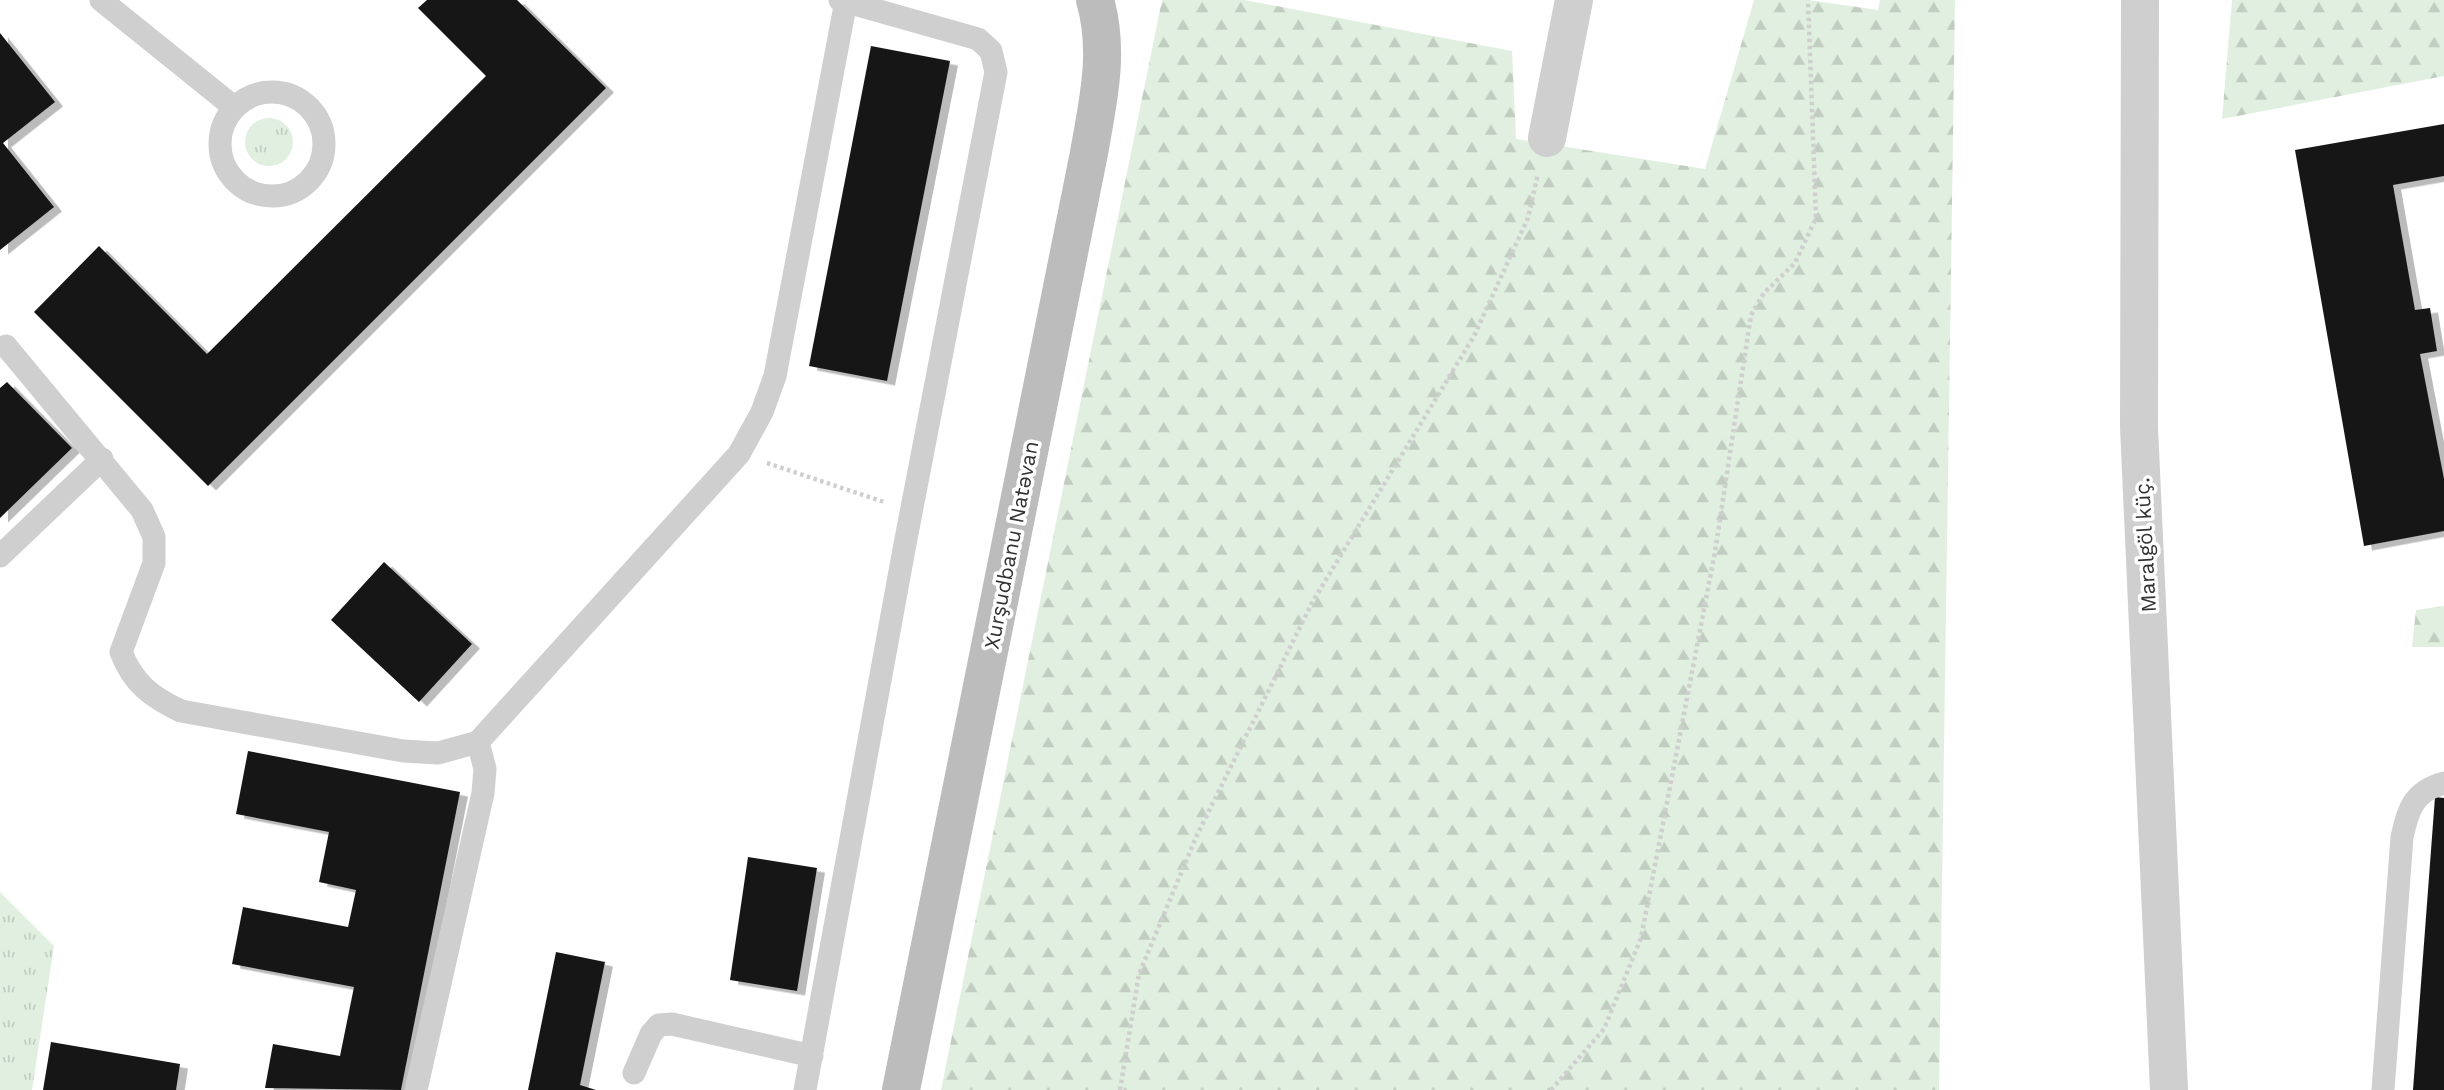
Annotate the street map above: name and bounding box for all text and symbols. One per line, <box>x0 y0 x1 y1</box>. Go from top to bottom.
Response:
street label: Xurşudbanu Natəvan <box>979 439 1043 651</box>
street label: Maralgöl küç. <box>2129 477 2161 613</box>

